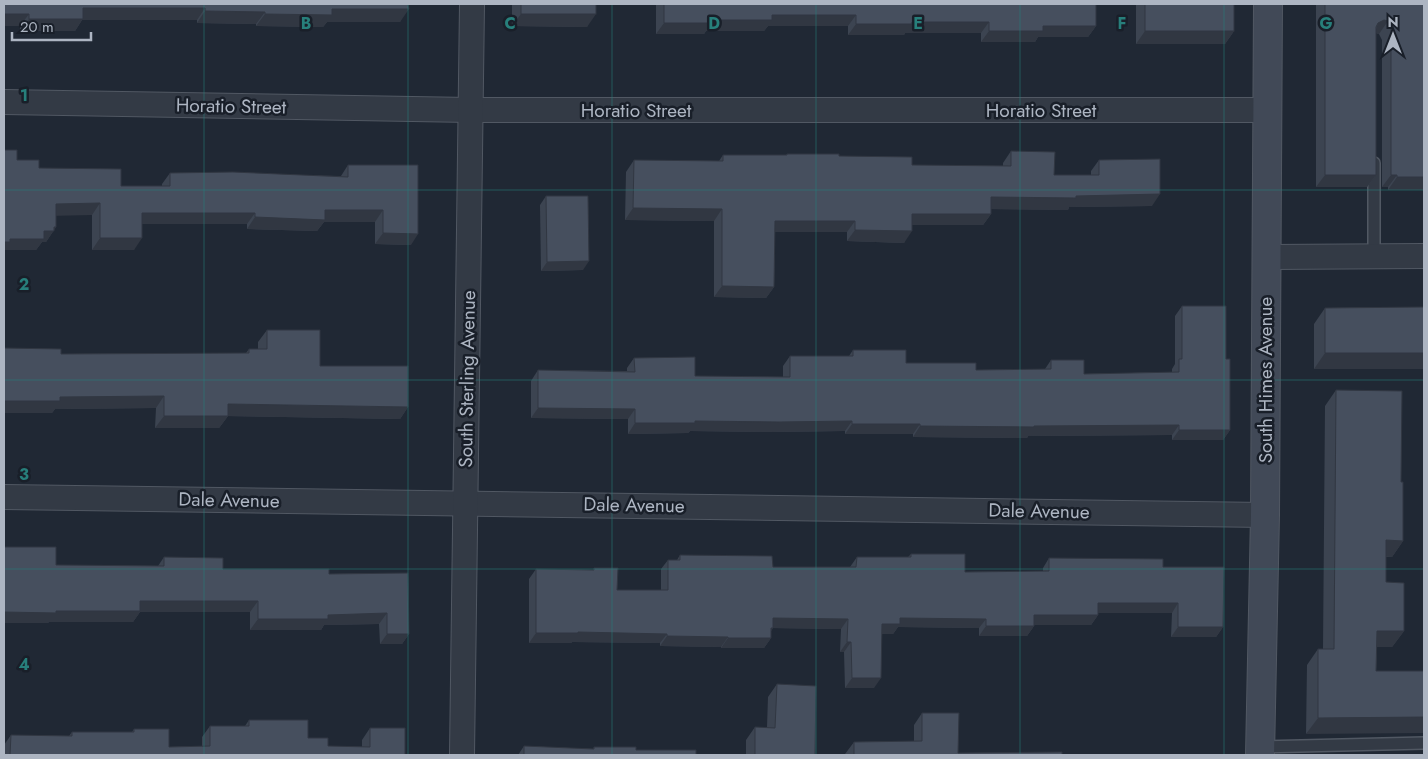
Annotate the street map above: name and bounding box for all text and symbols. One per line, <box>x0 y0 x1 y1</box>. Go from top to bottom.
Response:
scale bar <box>12 10 91 42</box>
north arrow <box>1368 10 1418 60</box>
text: B <box>301 12 311 35</box>
text: C <box>504 12 516 35</box>
text: D <box>708 12 720 35</box>
text: E <box>913 12 923 35</box>
text: F <box>1118 12 1126 35</box>
text: G <box>1319 12 1333 35</box>
text: N <box>1387 12 1399 32</box>
text: 20 m <box>20 16 54 38</box>
text: 1 <box>20 84 28 107</box>
street label: Horatio Street <box>176 92 287 120</box>
street label: Horatio Street <box>581 97 692 124</box>
street label: Horatio Street <box>986 97 1097 124</box>
text: 2 <box>19 273 29 296</box>
street label: South Sterling Avenue <box>452 290 482 468</box>
street label: South Himes Avenue <box>1252 296 1279 463</box>
text: 3 <box>19 463 29 486</box>
street label: Dale Avenue <box>178 486 280 514</box>
street label: Dale Avenue <box>583 491 685 519</box>
street label: Dale Avenue <box>988 497 1090 525</box>
text: 4 <box>18 653 30 676</box>

